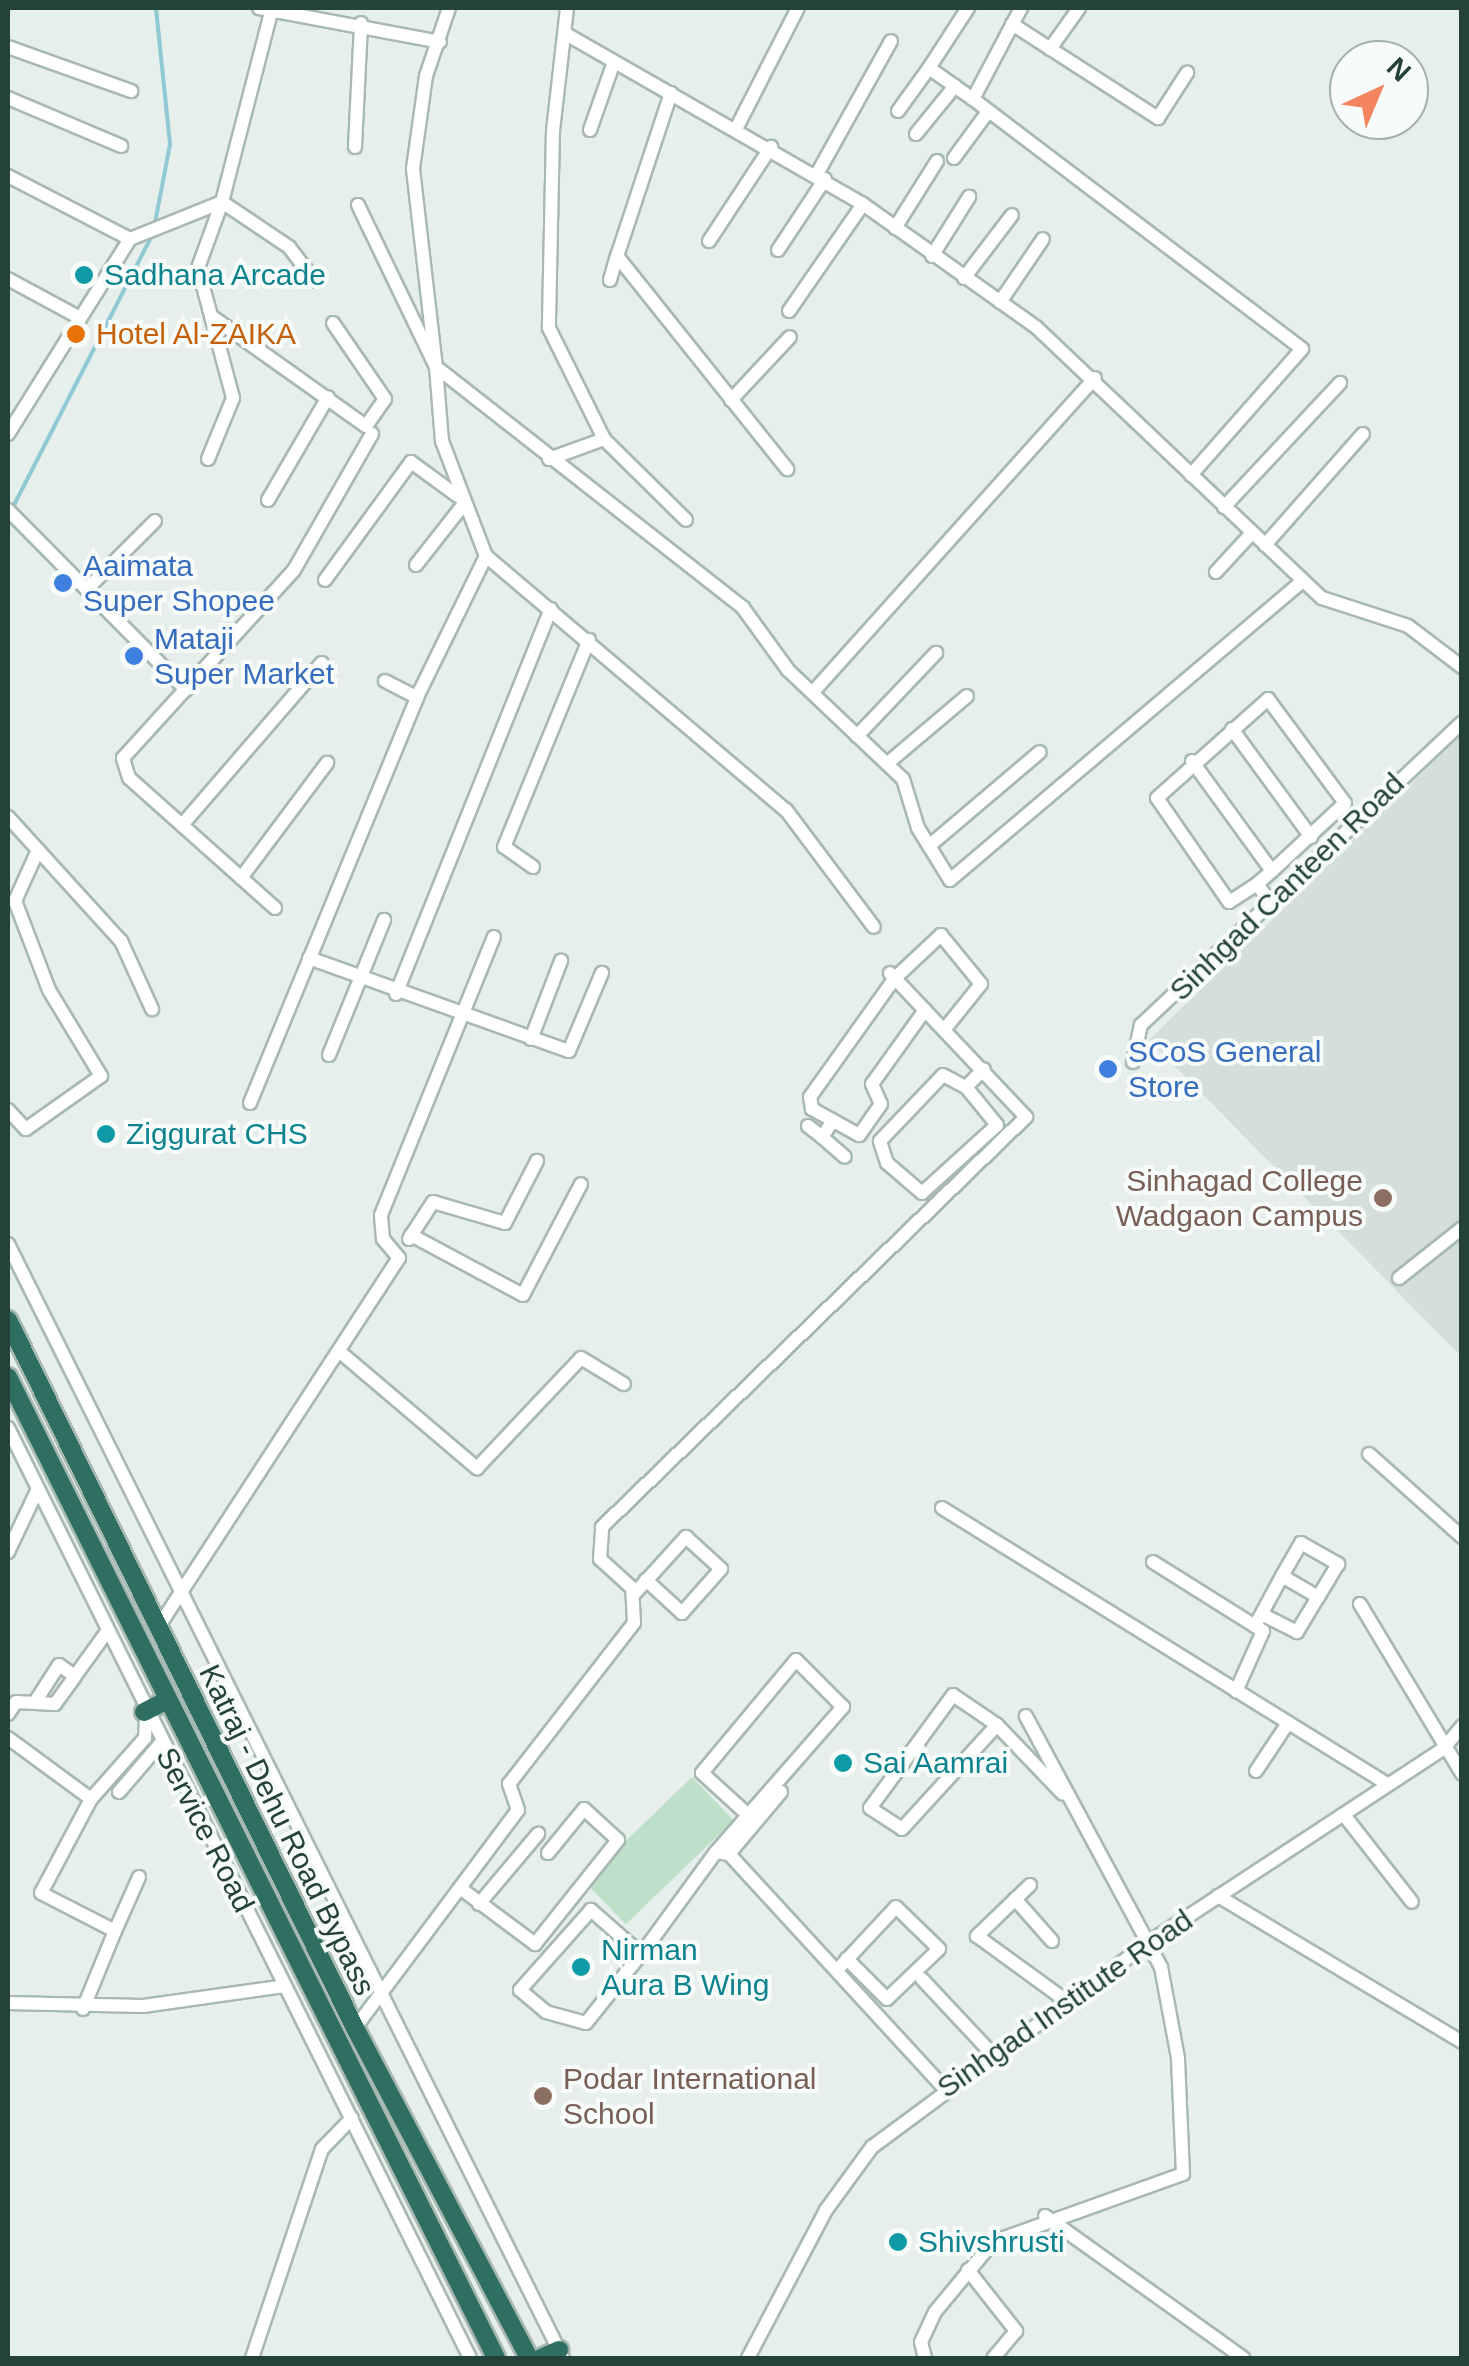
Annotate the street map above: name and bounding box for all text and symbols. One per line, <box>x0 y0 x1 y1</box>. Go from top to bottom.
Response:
north arrow <box>1329 40 1429 140</box>
text: N <box>1381 51 1417 88</box>
place label: Sadhana Arcade <box>104 257 328 293</box>
marker: Sadhana Arcade <box>73 264 95 286</box>
place label: Hotel Al-ZAIKA <box>96 316 298 352</box>
marker: Hotel Al-ZAIKA <box>65 323 87 345</box>
place label: Aaimata Super Shopee <box>83 548 275 618</box>
marker: Aaimata Super Shopee <box>52 572 74 594</box>
place label: Mataji Super Market <box>154 621 334 692</box>
marker: Mataji Super Market <box>123 645 145 667</box>
street label: Sinhgad Canteen Road <box>1162 766 1412 1008</box>
place label: SCoS General Store <box>1128 1034 1321 1104</box>
marker: SCoS General Store <box>1097 1058 1119 1080</box>
place label: Ziggurat CHS <box>126 1116 308 1152</box>
marker: Ziggurat CHS <box>95 1123 117 1145</box>
place label: Sinhagad College Wadgaon Campus <box>1116 1163 1363 1234</box>
marker: Sinhagad College Wadgaon Campus <box>1372 1187 1394 1209</box>
street label: Katraj - Dehu Road Bypass <box>191 1659 383 2001</box>
street label: Service Road <box>148 1742 262 1918</box>
place label: Sai Aamrai <box>863 1745 1010 1781</box>
marker: Sai Aamrai <box>832 1752 854 1774</box>
street label: Sinhgad Institute Road <box>930 1902 1200 2106</box>
place label: Nirman Aura B Wing <box>601 1932 769 2002</box>
marker: Nirman Aura B Wing <box>570 1956 592 1978</box>
place label: Podar International School <box>563 2061 817 2132</box>
marker: Podar International School <box>532 2085 554 2107</box>
place label: Shivshrusti <box>918 2224 1065 2260</box>
marker: Shivshrusti <box>887 2231 909 2253</box>

